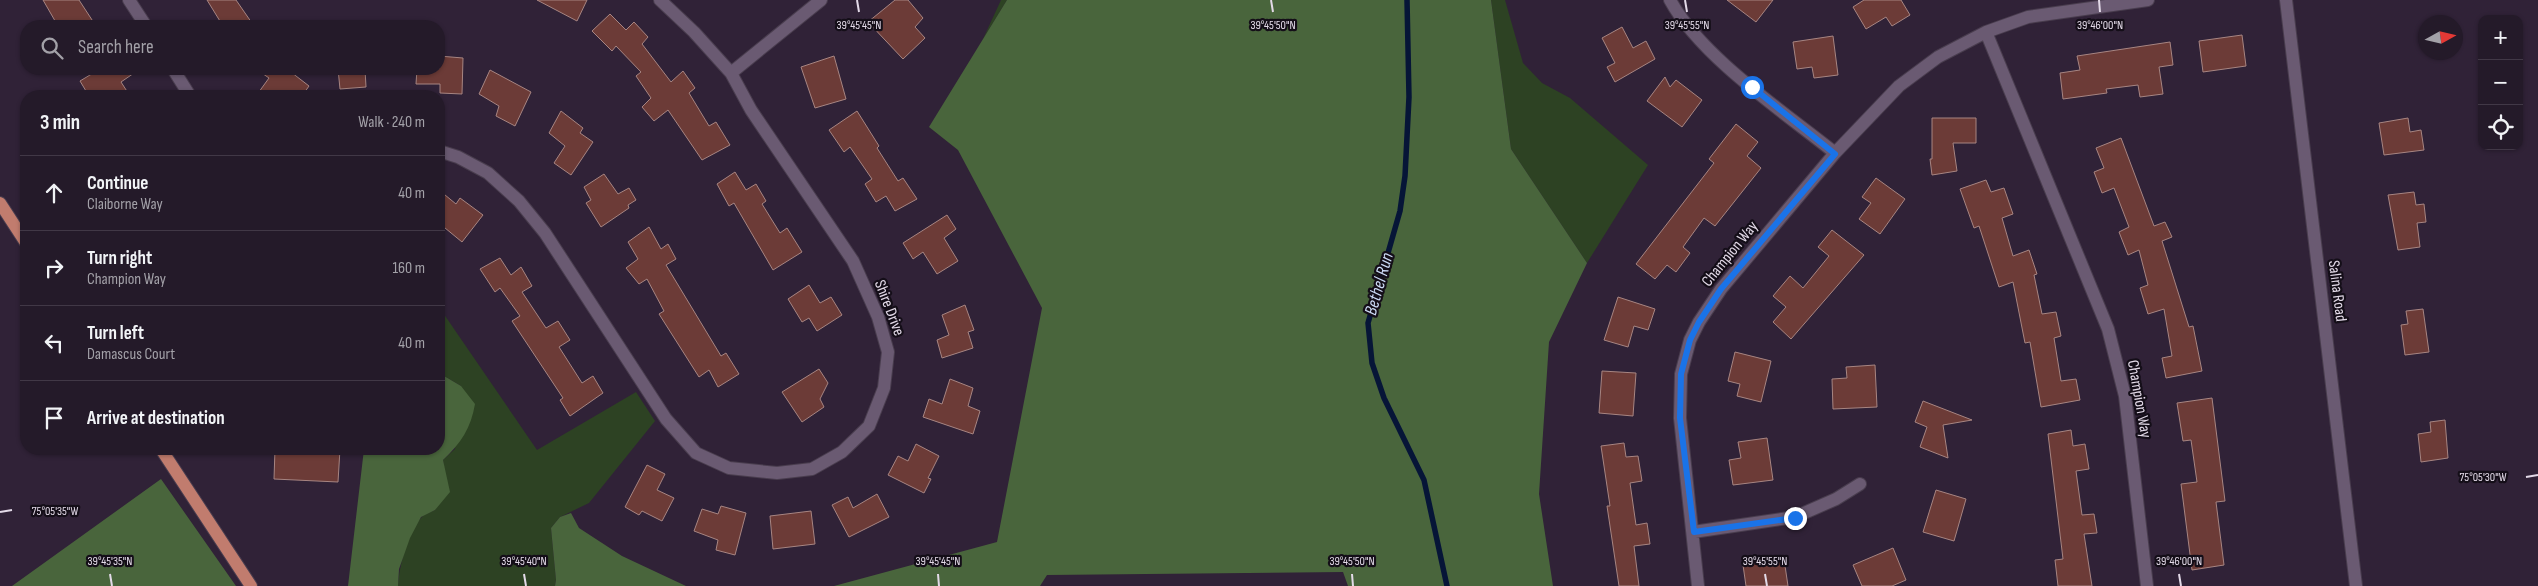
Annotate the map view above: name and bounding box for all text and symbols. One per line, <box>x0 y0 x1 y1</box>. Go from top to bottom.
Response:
north arrow <box>2418 15 2463 60</box>
map controls <box>2478 15 2523 150</box>
button: + <box>2478 15 2523 60</box>
text: 39°45'45"N <box>837 18 881 33</box>
text: 39°45'50"N <box>1250 18 1296 33</box>
text: 39°45'55"N <box>1665 18 1709 33</box>
text: 39°46'00"N <box>2077 18 2123 33</box>
search box <box>20 20 445 75</box>
icon: search <box>38 34 66 62</box>
text: Search here <box>78 36 154 59</box>
button: − <box>2478 60 2523 105</box>
route start <box>1741 76 1764 99</box>
button: locate <box>2478 105 2523 150</box>
text: 3 min <box>40 110 80 135</box>
text: Walk · 240 m <box>358 113 425 132</box>
text: Continue <box>87 172 148 195</box>
icon: ahead <box>40 179 68 207</box>
text: 40 m <box>398 184 425 203</box>
text: Claiborne Way <box>87 195 163 214</box>
street label: Champion Way <box>1698 217 1762 291</box>
text: Turn right <box>87 247 152 270</box>
water label: Bethel Run <box>1360 250 1398 318</box>
icon: right <box>40 254 68 282</box>
text: 160 m <box>392 259 425 278</box>
street label: Salina Road <box>2324 259 2350 323</box>
text: Champion Way <box>87 270 166 289</box>
street label: Shire Drive <box>870 278 908 338</box>
text: Turn left <box>87 322 144 345</box>
icon: left <box>40 329 68 357</box>
text: 40 m <box>398 334 425 353</box>
text: Damascus Court <box>87 345 175 364</box>
street label: Champion Way <box>2123 359 2155 439</box>
icon: arrive <box>40 404 68 432</box>
text: Arrive at destination <box>87 407 225 430</box>
text: 75°05'30"W <box>2460 470 2507 485</box>
text: 75°05'35"W <box>32 504 78 519</box>
route end <box>1784 507 1807 530</box>
text: 39°45'35"N <box>88 554 132 569</box>
text: 39°45'40"N <box>501 554 547 569</box>
text: 39°45'45"N <box>916 554 960 569</box>
text: 39°45'50"N <box>1329 554 1375 569</box>
text: 39°45'55"N <box>1743 554 1787 569</box>
text: 39°46'00"N <box>2156 554 2202 569</box>

